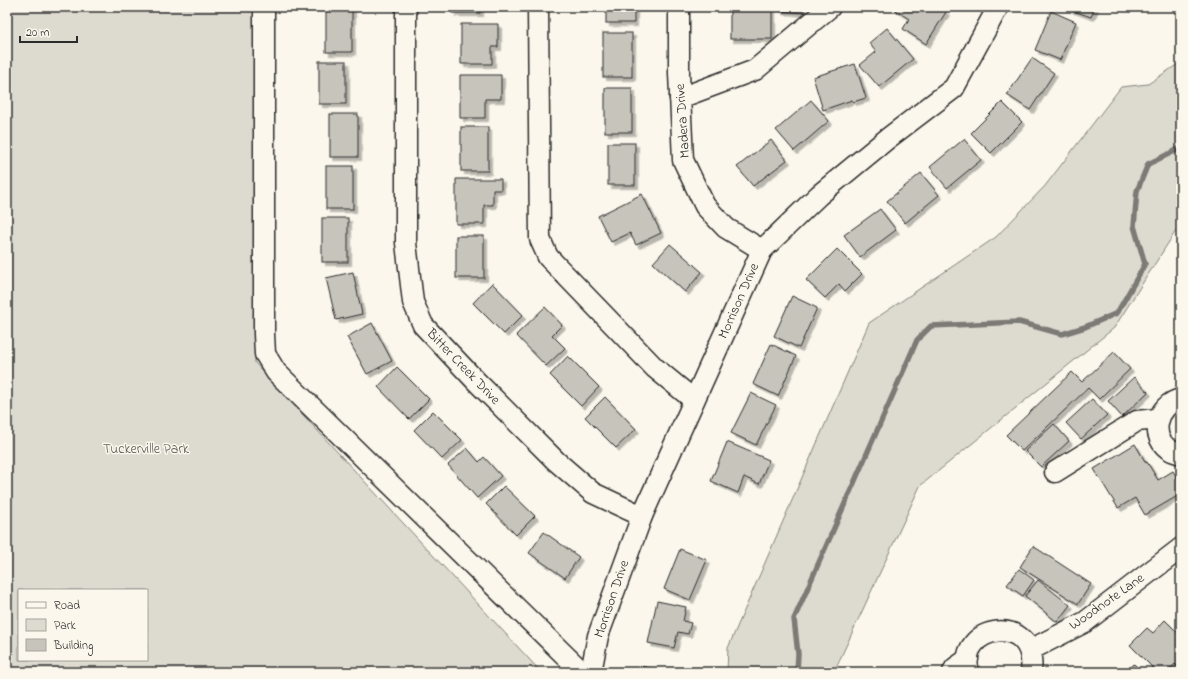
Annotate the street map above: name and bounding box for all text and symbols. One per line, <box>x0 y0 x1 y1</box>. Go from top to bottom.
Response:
scale bar <box>20 18 77 44</box>
text: 20 m <box>26 24 49 42</box>
street label: Madera Drive <box>670 82 696 159</box>
street label: Morrison Drive <box>713 259 765 342</box>
street label: Bitter Creek Drive <box>420 323 505 410</box>
park label: Tuckerville Park <box>103 439 190 460</box>
street label: Morrison Drive <box>589 557 635 641</box>
street label: Woodnote Lane <box>1065 568 1150 636</box>
legend <box>18 589 148 661</box>
text: Road <box>54 597 80 615</box>
text: Park <box>54 617 76 635</box>
text: Building <box>53 637 93 656</box>

